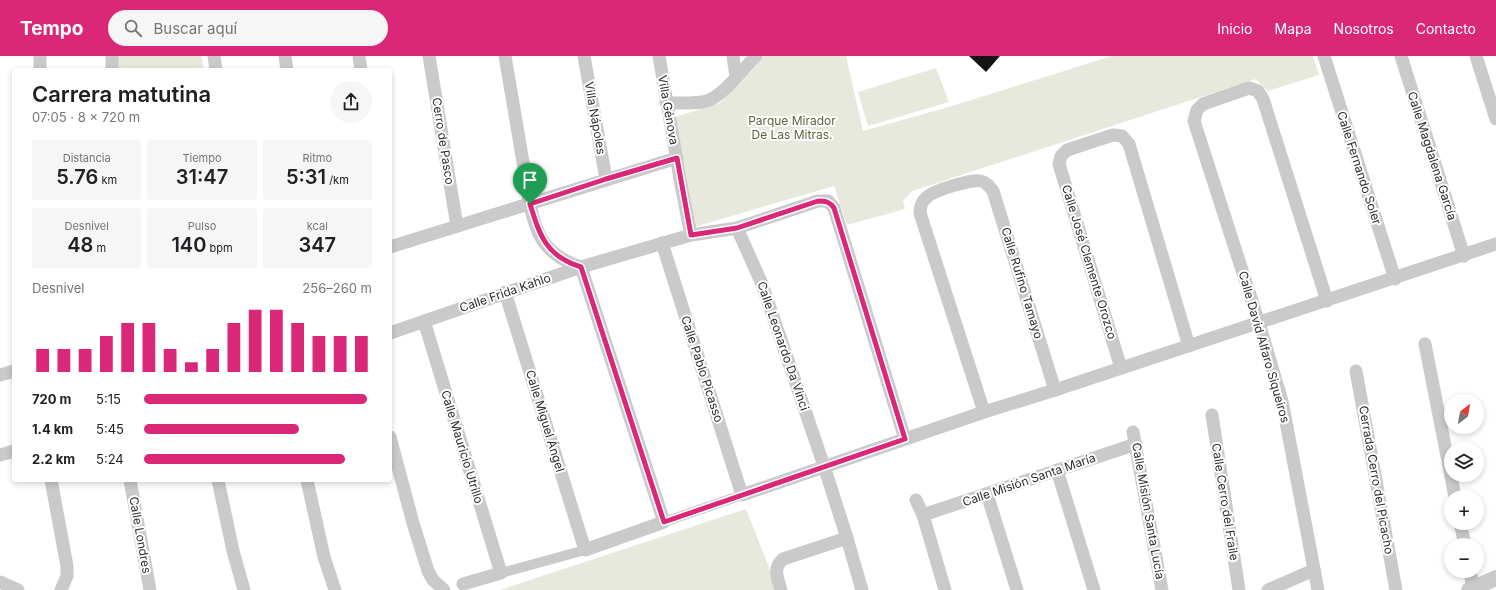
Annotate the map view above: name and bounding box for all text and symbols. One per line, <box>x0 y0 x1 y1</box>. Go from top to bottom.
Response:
search box <box>108 10 388 46</box>
text: Tempo <box>20 17 84 40</box>
icon: search <box>122 17 144 39</box>
text: Buscar aquí <box>154 19 237 38</box>
text: Inicio <box>1217 20 1253 37</box>
text: Mapa <box>1275 20 1312 37</box>
text: Nosotros <box>1334 20 1394 37</box>
text: Contacto <box>1416 20 1476 37</box>
street label: Villa Génova <box>655 74 682 146</box>
street label: Villa Nápoles <box>582 80 609 155</box>
text: Carrera matutina <box>32 81 211 107</box>
button: share <box>330 81 372 123</box>
street label: Calle Magdalena García <box>1405 90 1460 222</box>
street label: Cerro de Pasco <box>429 96 458 185</box>
text: 07:05 · 8 × 720 m <box>32 109 140 125</box>
street label: Calle Fernando Soler <box>1334 109 1385 227</box>
park label: Parque Mirador De Las Mitras. <box>748 113 836 142</box>
text: Distancia <box>63 151 111 165</box>
text: Tiempo <box>182 151 222 165</box>
text: Ritmo <box>303 151 332 165</box>
pin <box>513 163 547 204</box>
text: 5.76 <box>56 165 98 189</box>
text: 31:47 <box>176 165 228 189</box>
text: 5:31 <box>286 165 326 189</box>
icon: arrive <box>519 169 541 191</box>
text: km <box>98 173 117 187</box>
text: /km <box>326 173 349 187</box>
street label: Calle José Clemente Orozco <box>1059 183 1120 341</box>
text: Desnivel <box>64 219 109 233</box>
text: Pulso <box>188 219 216 233</box>
text: kcal <box>307 219 328 233</box>
street label: Calle Rufino Tamayo <box>998 225 1047 340</box>
text: 48 <box>67 233 93 257</box>
text: 140 <box>171 233 206 257</box>
text: 347 <box>299 233 336 257</box>
text: m <box>93 241 106 255</box>
text: bpm <box>206 241 233 255</box>
street label: Calle David Alfaro Siqueiros <box>1236 269 1293 424</box>
street label: Calle Frida Kahlo <box>457 270 552 315</box>
street label: Calle Leonardo Da Vinci <box>754 279 813 412</box>
text: Desnivel <box>32 280 84 296</box>
text: 256–260 m <box>302 280 372 296</box>
street label: Calle Pablo Picasso <box>678 314 727 424</box>
street label: Calle Miguel Ángel <box>523 368 568 474</box>
street label: Calle Mauricio Utrillo <box>438 388 487 505</box>
text: 720 m <box>32 391 71 407</box>
text: 5:15 <box>96 391 121 407</box>
north arrow <box>1444 394 1484 434</box>
map controls <box>1444 394 1484 578</box>
street label: Cerrada Cerro del Picacho <box>1356 404 1397 555</box>
text: 1.4 km <box>32 421 73 437</box>
text: 5:45 <box>96 421 124 437</box>
street label: Calle Misión Santa Lucía <box>1129 441 1168 580</box>
street label: Calle Cerro del Fraile <box>1209 442 1242 562</box>
button: layers <box>1444 442 1484 482</box>
street label: Calle Misión Santa María <box>960 450 1097 509</box>
text: 2.2 km <box>32 451 75 467</box>
text: 5:24 <box>96 451 124 467</box>
button: + <box>1444 490 1484 530</box>
street label: Calle Londres <box>126 495 155 575</box>
button: − <box>1444 538 1484 578</box>

